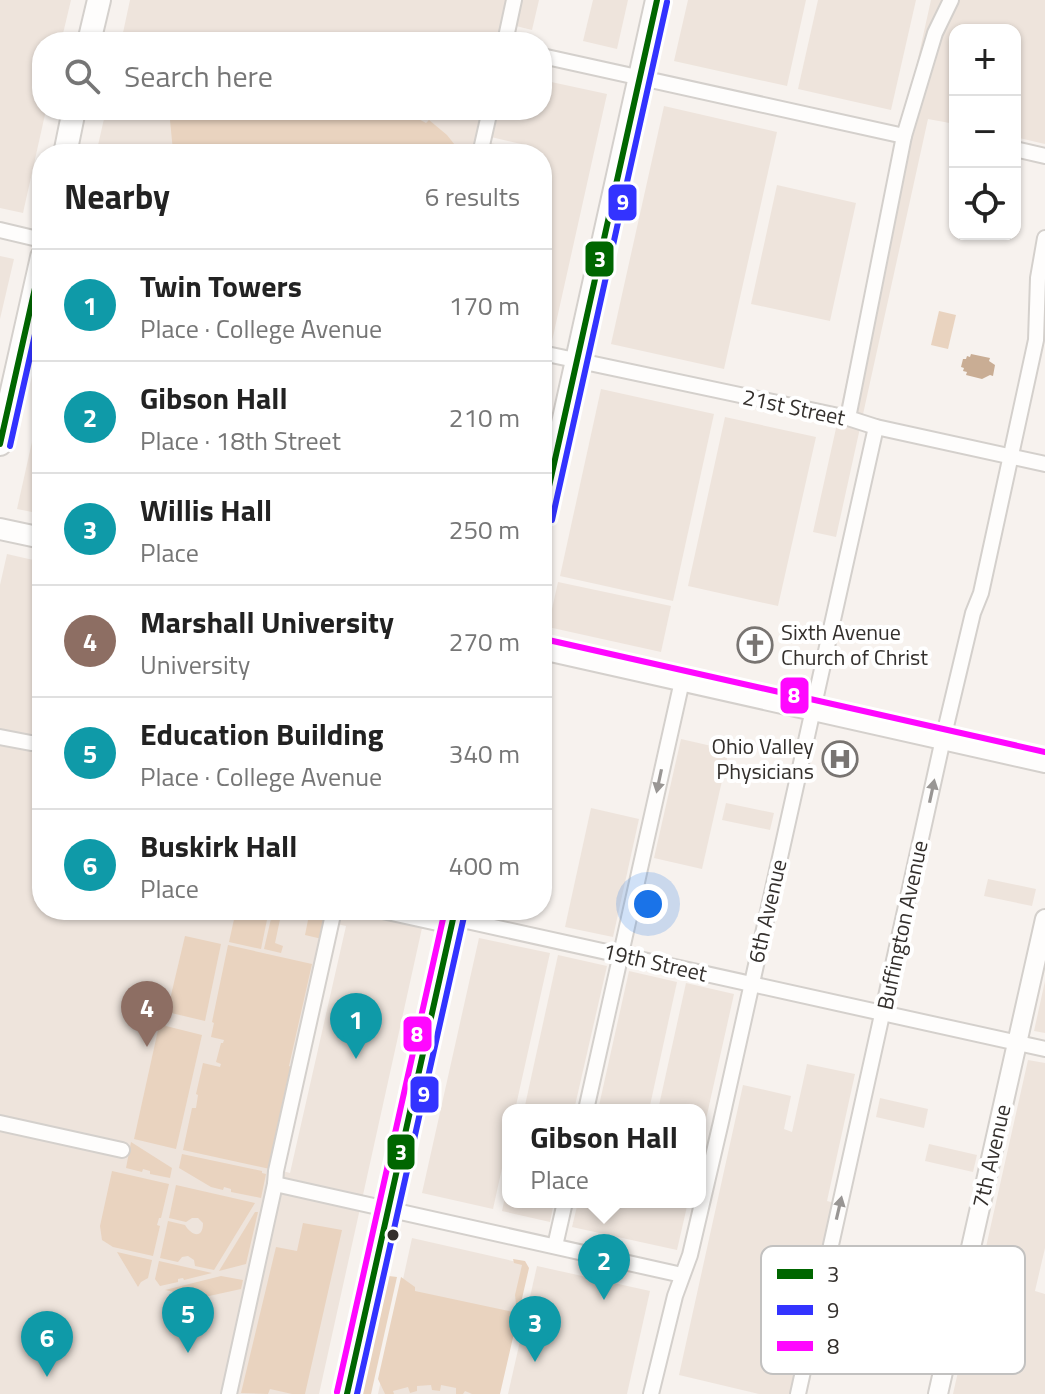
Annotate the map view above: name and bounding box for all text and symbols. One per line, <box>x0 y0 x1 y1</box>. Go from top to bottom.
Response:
map controls <box>949 24 1021 240</box>
button: + <box>949 24 1021 96</box>
search box <box>32 32 552 120</box>
text: Search here <box>124 53 273 99</box>
icon: search <box>60 54 104 98</box>
button: − <box>949 96 1021 168</box>
button: locate <box>949 168 1021 240</box>
text: Nearby <box>64 170 170 222</box>
text: 6 results <box>425 177 520 216</box>
line badge: 9 <box>607 183 638 222</box>
text: 9 <box>617 185 629 219</box>
line badge: 3 <box>584 240 615 278</box>
text: 3 <box>594 242 606 276</box>
text: Twin Towers <box>140 263 302 309</box>
text: 1 <box>83 286 97 325</box>
text: 170 m <box>449 286 520 325</box>
text: Place · College Avenue <box>140 309 382 348</box>
text: Gibson Hall <box>140 375 288 421</box>
street label: 21st Street <box>740 380 849 435</box>
text: 2 <box>83 398 97 437</box>
text: 210 m <box>449 398 520 437</box>
text: Place · 18th Street <box>140 421 341 460</box>
text: Willis Hall <box>140 487 272 533</box>
text: 3 <box>83 510 97 549</box>
text: 250 m <box>449 510 520 549</box>
text: Place <box>140 533 199 572</box>
text: Marshall University <box>140 599 394 645</box>
place label: Sixth Avenue Church of Christ <box>781 615 928 674</box>
text: 4 <box>83 622 97 661</box>
text: 270 m <box>449 622 520 661</box>
church icon: Sixth Avenue Church of Christ <box>736 626 774 664</box>
text: University <box>140 645 250 684</box>
line badge: 8 <box>779 676 810 715</box>
text: 8 <box>788 678 800 712</box>
text: Education Building <box>140 711 384 757</box>
place label: Ohio Valley Physicians <box>711 729 814 788</box>
text: 5 <box>83 734 97 773</box>
text: 340 m <box>449 734 520 773</box>
hospital icon: Ohio Valley Physicians <box>821 740 859 778</box>
text: Place · College Avenue <box>140 757 382 796</box>
one-way arrow <box>652 768 665 793</box>
one-way arrow <box>926 778 939 803</box>
text: Buskirk Hall <box>140 823 297 869</box>
street label: Buffington Avenue <box>867 837 937 1013</box>
text: 6 <box>83 846 97 885</box>
text: 400 m <box>449 846 520 885</box>
street label: 6th Avenue <box>739 856 795 966</box>
text: Place <box>140 869 199 908</box>
your location <box>628 884 668 924</box>
street label: 19th Street <box>600 934 711 991</box>
pin: 4 <box>121 981 173 1047</box>
pin: 1 <box>330 993 382 1059</box>
line badge: 8 <box>402 1015 433 1053</box>
text: 8 <box>411 1017 423 1051</box>
line badge: 9 <box>409 1075 440 1114</box>
text: 9 <box>418 1077 430 1111</box>
street label: 7th Avenue <box>963 1101 1019 1211</box>
popup <box>502 1104 706 1208</box>
text: Gibson Hall <box>530 1114 678 1160</box>
line badge: 3 <box>386 1133 416 1171</box>
text: 3 <box>395 1135 407 1169</box>
text: Place <box>530 1160 589 1199</box>
one-way arrow <box>833 1196 846 1221</box>
unlabelled marker <box>385 1227 401 1243</box>
pin: 2 <box>578 1234 630 1300</box>
legend <box>761 1246 1025 1374</box>
text: 3 <box>827 1257 839 1291</box>
pin: 5 <box>162 1287 214 1353</box>
text: 9 <box>827 1293 839 1327</box>
pin: 3 <box>509 1296 561 1362</box>
pin: 6 <box>21 1311 73 1377</box>
text: 8 <box>827 1329 839 1363</box>

